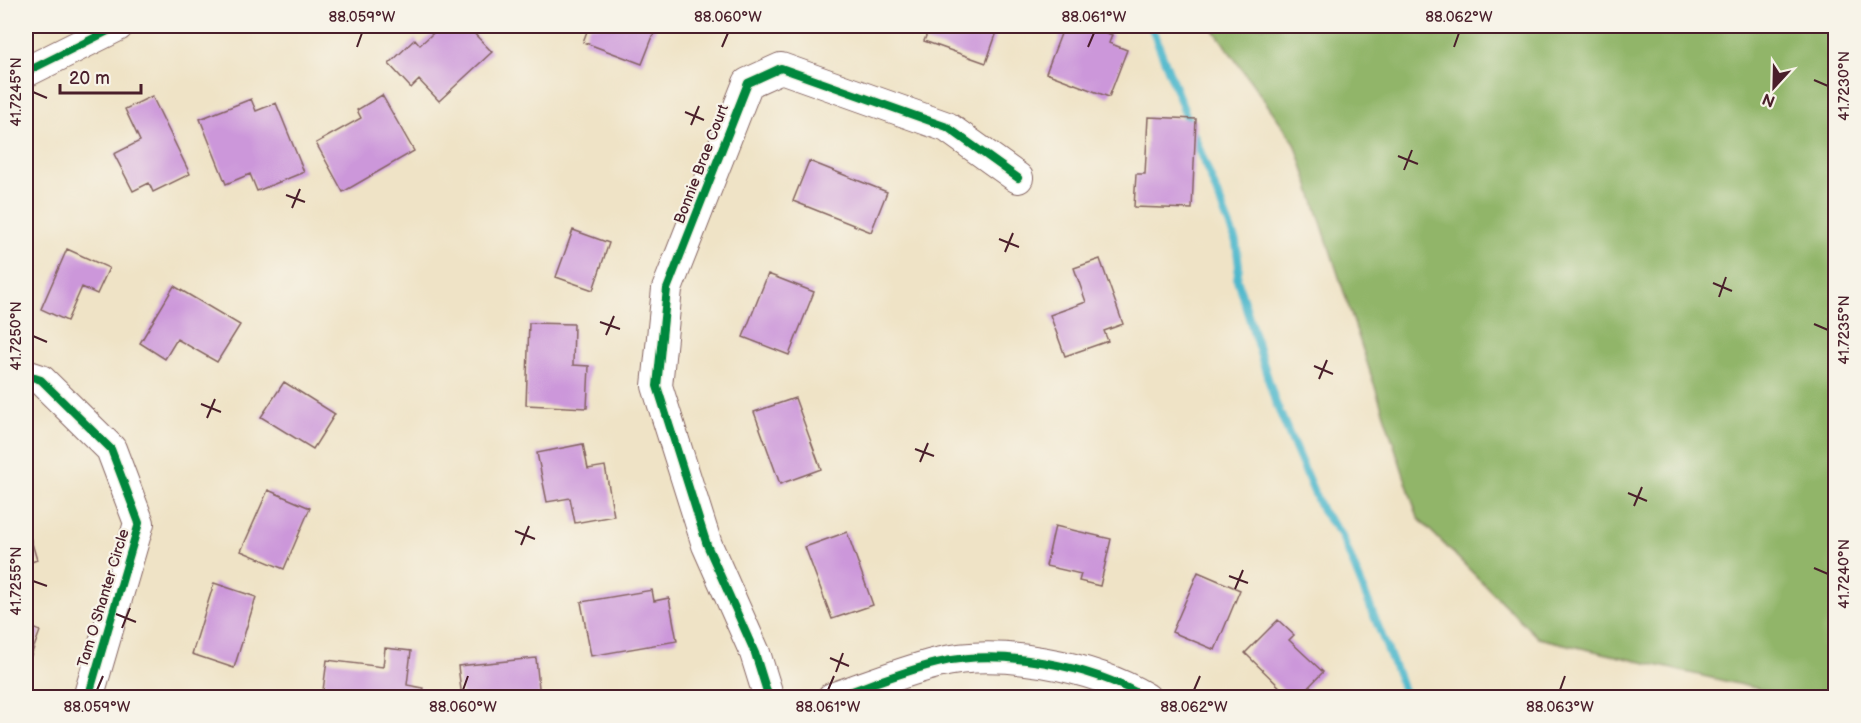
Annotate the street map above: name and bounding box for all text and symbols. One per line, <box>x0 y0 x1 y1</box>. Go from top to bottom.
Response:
text: 88.059°W <box>328 8 396 27</box>
text: 88.060°W <box>694 8 762 27</box>
text: 88.061°W <box>1062 8 1127 27</box>
text: 88.062°W <box>1425 8 1493 27</box>
text: 41.7230°N <box>1835 51 1854 121</box>
text: 41.7245°N <box>7 57 26 127</box>
scale bar <box>60 57 141 95</box>
north arrow <box>1744 57 1804 117</box>
text: 20 m <box>69 68 110 89</box>
text: N <box>1760 88 1778 111</box>
street label: Bonnie Brae Court <box>670 101 733 227</box>
text: 41.7235°N <box>1835 295 1854 365</box>
text: 41.7250°N <box>7 301 26 371</box>
street label: Tam O Shanter Circle <box>73 527 134 670</box>
text: 41.7240°N <box>1835 539 1854 609</box>
text: 41.7255°N <box>7 546 26 616</box>
text: 88.059°W <box>63 698 131 717</box>
text: 88.060°W <box>429 698 497 717</box>
text: 88.061°W <box>796 698 861 717</box>
text: 88.062°W <box>1160 698 1228 717</box>
text: 88.063°W <box>1526 698 1594 717</box>

